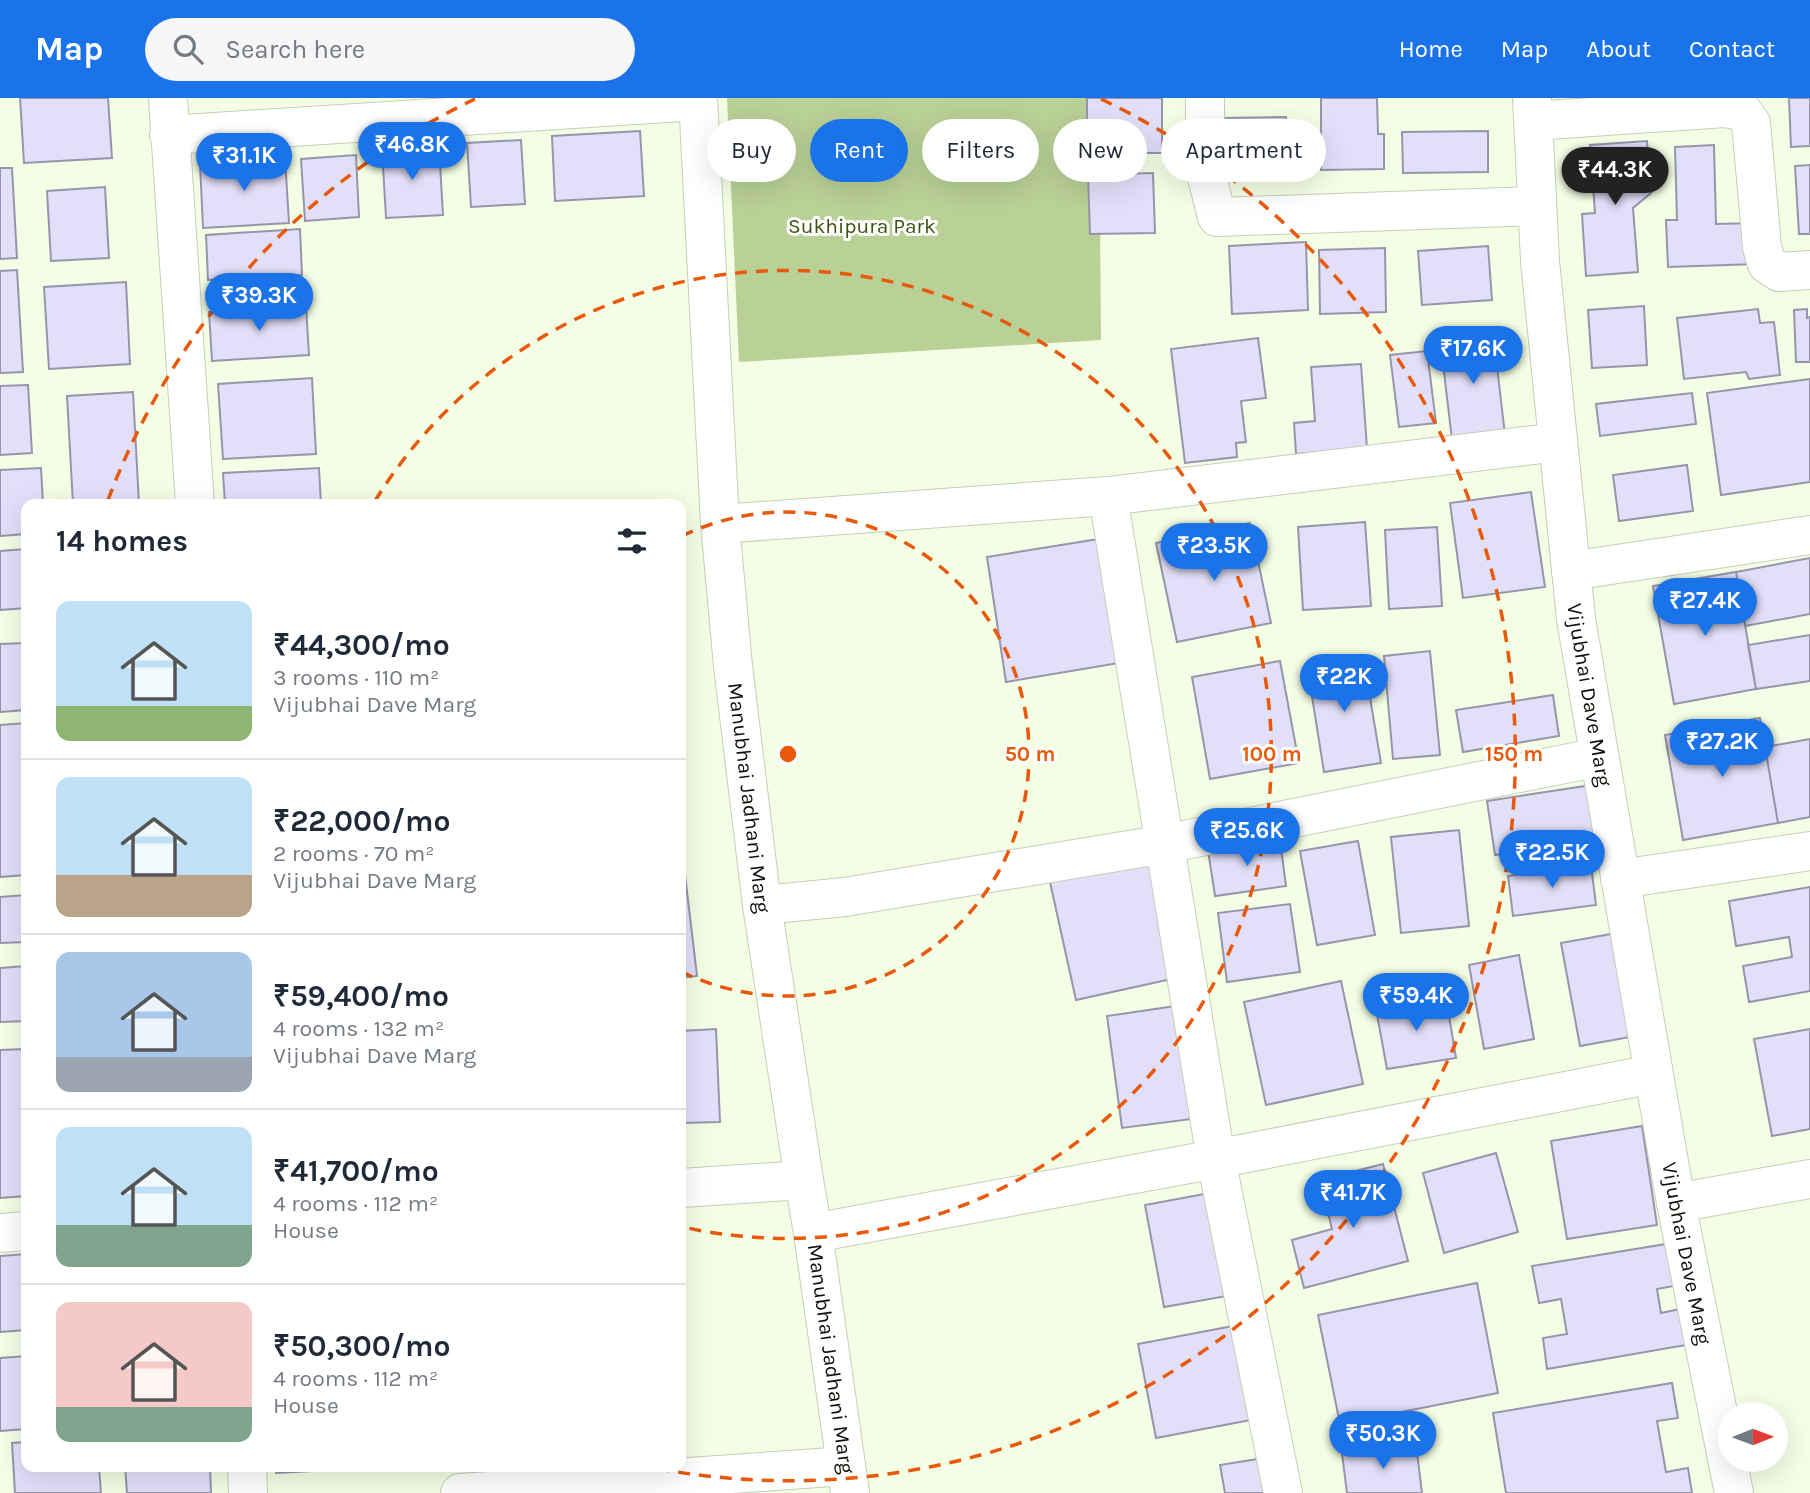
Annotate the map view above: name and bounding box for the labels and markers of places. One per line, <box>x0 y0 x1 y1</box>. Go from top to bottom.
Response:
pin: ₹46.8K <box>355 122 469 182</box>
pin: ₹31.1K <box>187 134 301 193</box>
pin: ₹44.3K <box>1558 148 1672 207</box>
pin: ₹39.3K <box>202 274 316 333</box>
pin: ₹17.6K <box>1416 327 1530 386</box>
pin: ₹23.5K <box>1157 524 1271 583</box>
pin: ₹27.4K <box>1648 578 1762 638</box>
pin: ₹22K <box>1303 654 1385 714</box>
pin: ₹27.2K <box>1665 720 1779 779</box>
centre of rings <box>776 742 800 766</box>
pin: ₹25.6K <box>1190 808 1304 868</box>
pin: ₹22.5K <box>1495 830 1609 890</box>
pin: ₹59.4K <box>1359 974 1473 1033</box>
pin: ₹41.7K <box>1296 1170 1410 1230</box>
pin: ₹50.3K <box>1326 1412 1440 1471</box>

